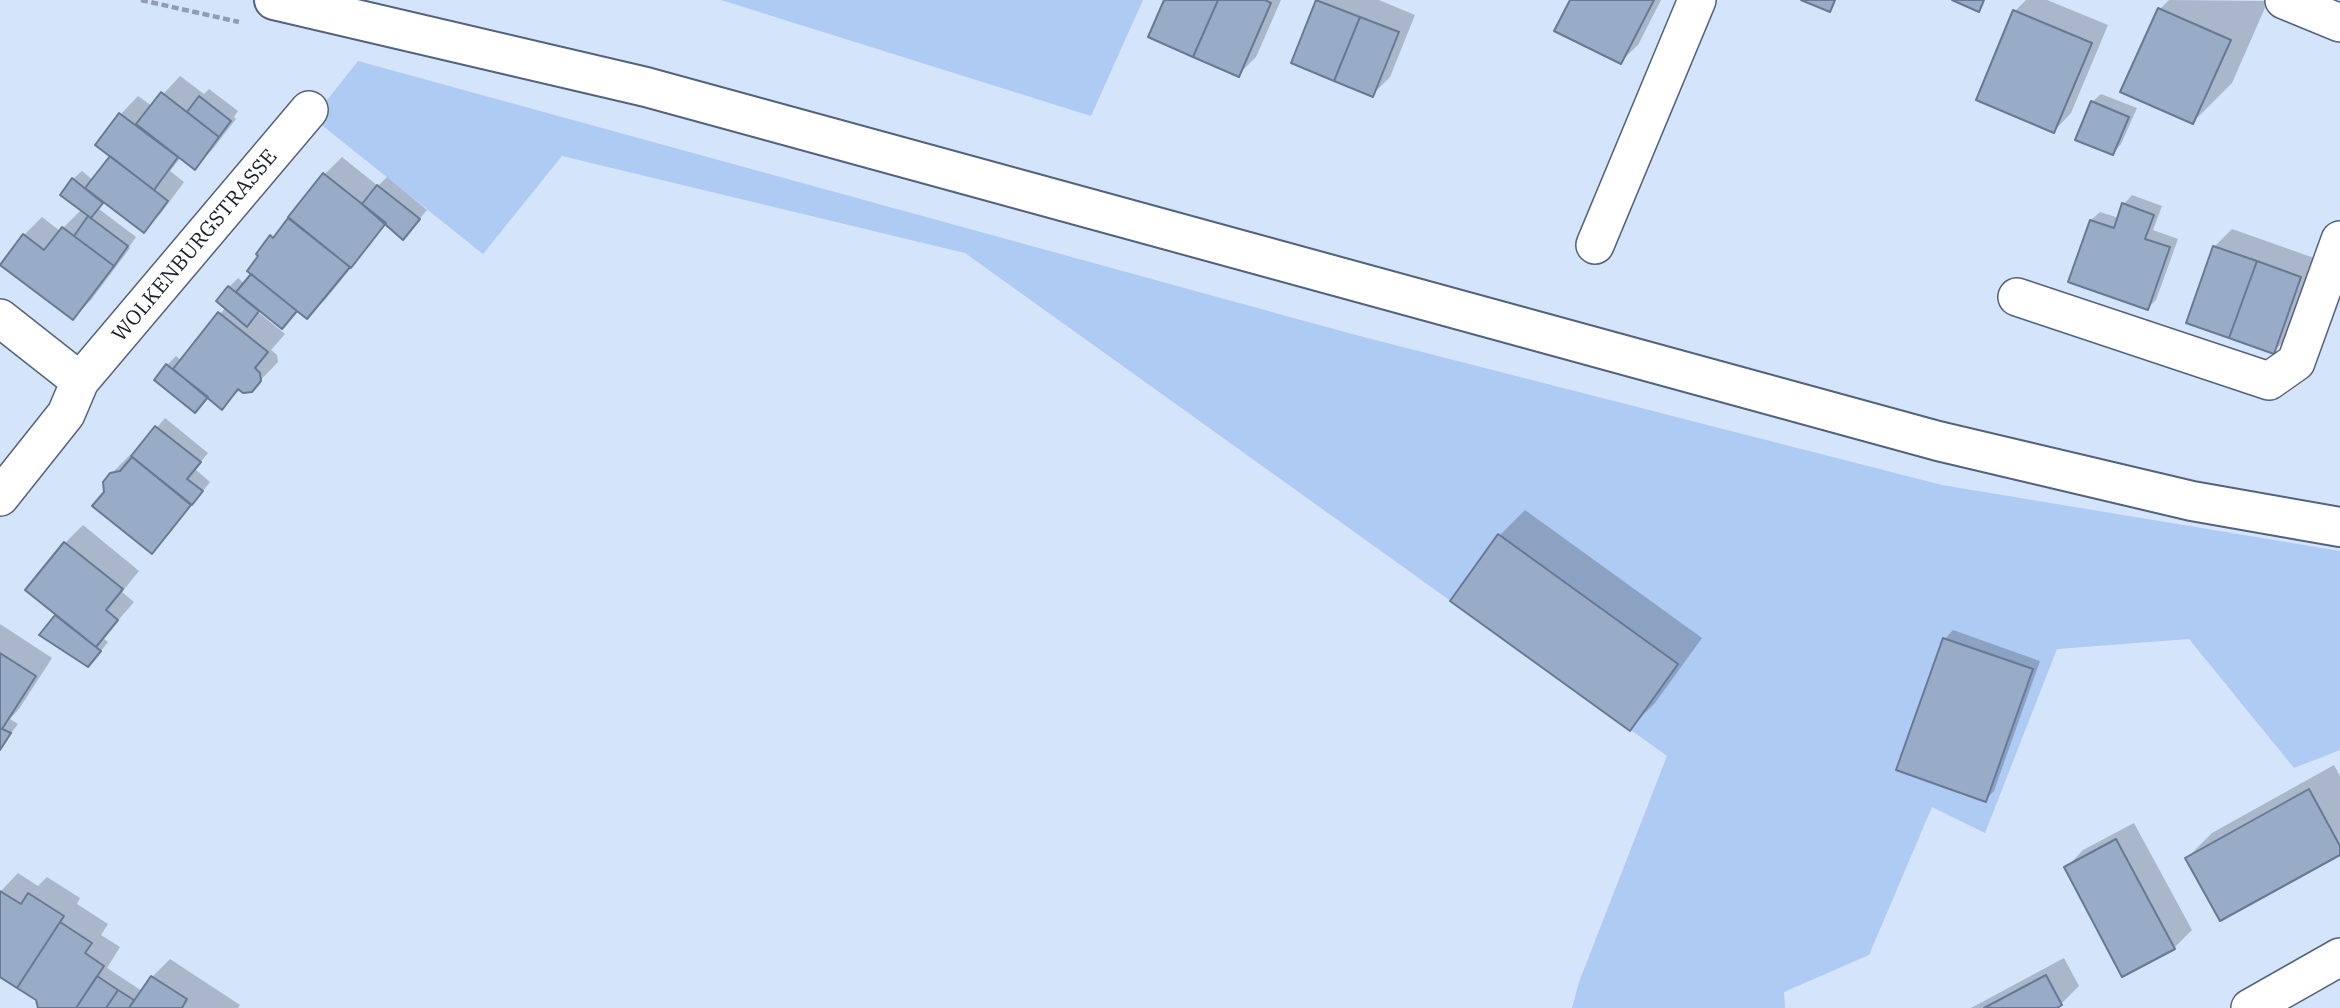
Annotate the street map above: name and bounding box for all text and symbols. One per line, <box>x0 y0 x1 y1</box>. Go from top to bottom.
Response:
street label: WOLKENBURGSTRASSE <box>107 145 283 347</box>

